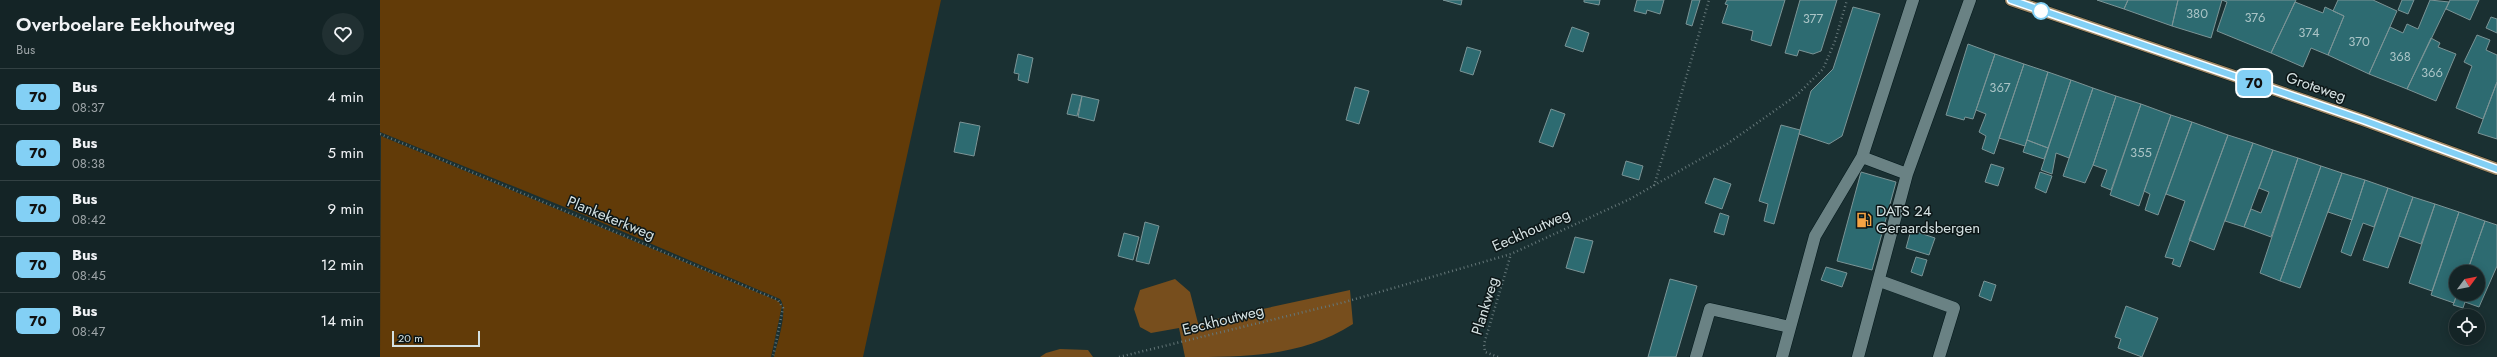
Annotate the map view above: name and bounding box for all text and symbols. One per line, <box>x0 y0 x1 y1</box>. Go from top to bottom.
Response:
unlabelled marker <box>2032 2 2050 20</box>
house number: 380 <box>2186 4 2208 23</box>
house number: 376 <box>2244 8 2266 27</box>
house number: 377 <box>1803 9 1823 28</box>
text: Overboelare Eekhoutweg <box>16 11 235 38</box>
button: heart <box>322 13 364 55</box>
house number: 374 <box>2298 23 2320 42</box>
house number: 370 <box>2348 32 2370 51</box>
text: Bus <box>16 40 35 59</box>
house number: 368 <box>2389 47 2411 66</box>
house number: 366 <box>2421 63 2443 82</box>
street label: Groteweg <box>2283 66 2349 108</box>
line badge: 70 <box>2236 70 2272 96</box>
text: 70 <box>2245 73 2263 93</box>
text: Bus <box>72 76 97 98</box>
house number: 367 <box>1989 78 2011 97</box>
text: 4 min <box>327 86 364 108</box>
text: 70 <box>29 87 47 107</box>
text: 08:37 <box>72 98 105 117</box>
text: Bus <box>72 132 97 154</box>
text: 5 min <box>328 142 364 164</box>
text: 70 <box>29 143 47 163</box>
house number: 355 <box>2130 143 2152 162</box>
text: 08:38 <box>72 154 105 173</box>
text: Bus <box>72 188 97 210</box>
street label: Plankekerkweg <box>564 190 658 246</box>
text: 9 min <box>327 198 364 220</box>
text: 70 <box>29 199 47 219</box>
place label: DATS 24 Geraardsbergen <box>1876 200 1980 239</box>
street label: Eeckhoutweg <box>1488 203 1574 257</box>
text: 08:42 <box>72 210 106 229</box>
fuel station icon: DATS 24 Geraardsbergen <box>1855 211 1873 229</box>
text: Bus <box>72 244 97 266</box>
text: 12 min <box>321 254 364 276</box>
text: 70 <box>29 255 47 275</box>
north arrow <box>2449 265 2485 301</box>
map controls <box>2449 265 2485 345</box>
text: 08:45 <box>72 266 106 285</box>
street label: Plankweg <box>1466 274 1504 338</box>
street label: Eeckhoutweg <box>1180 299 1266 341</box>
text: Bus <box>72 300 97 322</box>
button: locate <box>2449 309 2485 345</box>
text: 14 min <box>321 310 364 332</box>
text: 70 <box>29 311 47 331</box>
text: 08:47 <box>72 322 105 341</box>
scale bar <box>392 329 480 348</box>
text: 20 m <box>398 330 423 346</box>

